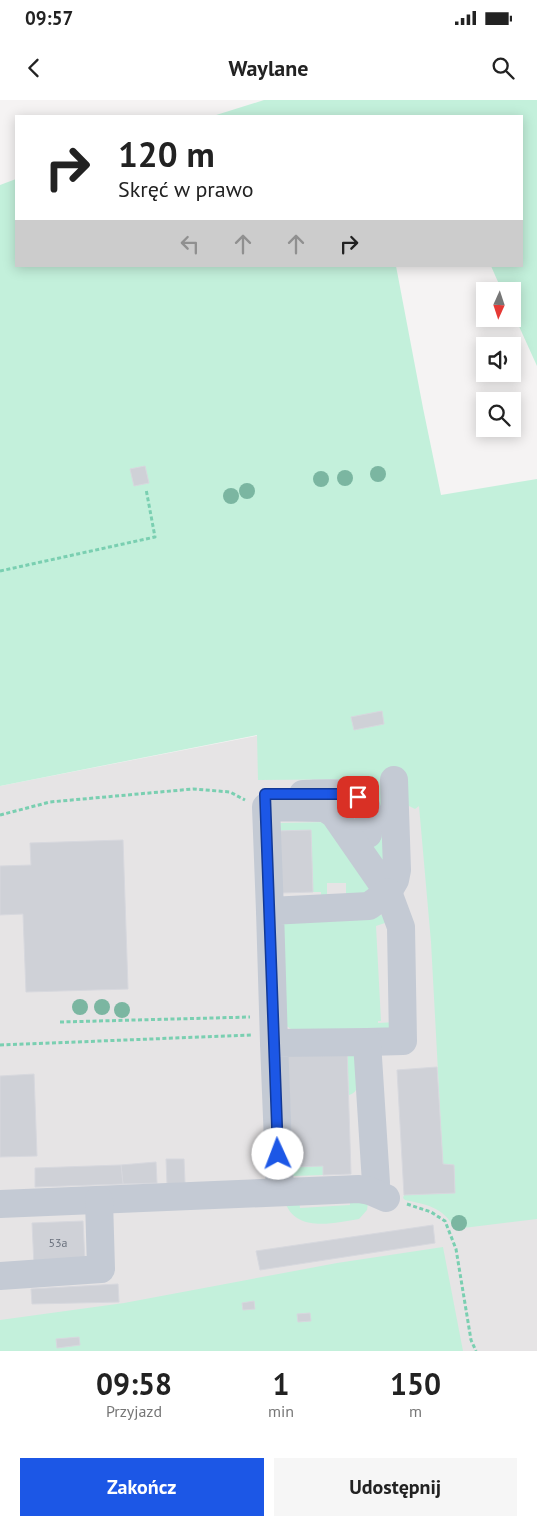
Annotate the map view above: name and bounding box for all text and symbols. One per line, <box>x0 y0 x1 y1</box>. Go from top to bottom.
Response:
text: 09:57 <box>25 6 73 30</box>
icon: back <box>20 54 48 82</box>
text: Waylane <box>229 54 308 82</box>
icon: search <box>489 54 517 82</box>
text: 120 m <box>118 131 215 177</box>
icon: right <box>35 135 100 200</box>
text: Skręć w prawo <box>118 175 253 203</box>
icon: left <box>176 230 204 258</box>
icon: ahead <box>229 230 257 258</box>
icon: ahead <box>282 230 310 258</box>
icon: right <box>335 230 363 258</box>
north arrow <box>476 282 521 328</box>
map controls <box>476 282 521 437</box>
button: sound <box>476 337 521 382</box>
button: search <box>476 392 521 437</box>
pin <box>337 776 379 818</box>
icon: arrive <box>344 783 372 811</box>
position arrow <box>251 1127 303 1179</box>
house number: 53a <box>48 1235 68 1250</box>
text: 09:58 <box>96 1364 172 1403</box>
text: 1 <box>273 1364 290 1403</box>
text: 150 <box>390 1364 441 1403</box>
text: Przyjazd <box>106 1401 162 1421</box>
text: min <box>268 1401 294 1421</box>
text: m <box>409 1401 422 1421</box>
button: Zakończ <box>20 1458 264 1516</box>
button: Udostępnij <box>274 1458 517 1516</box>

